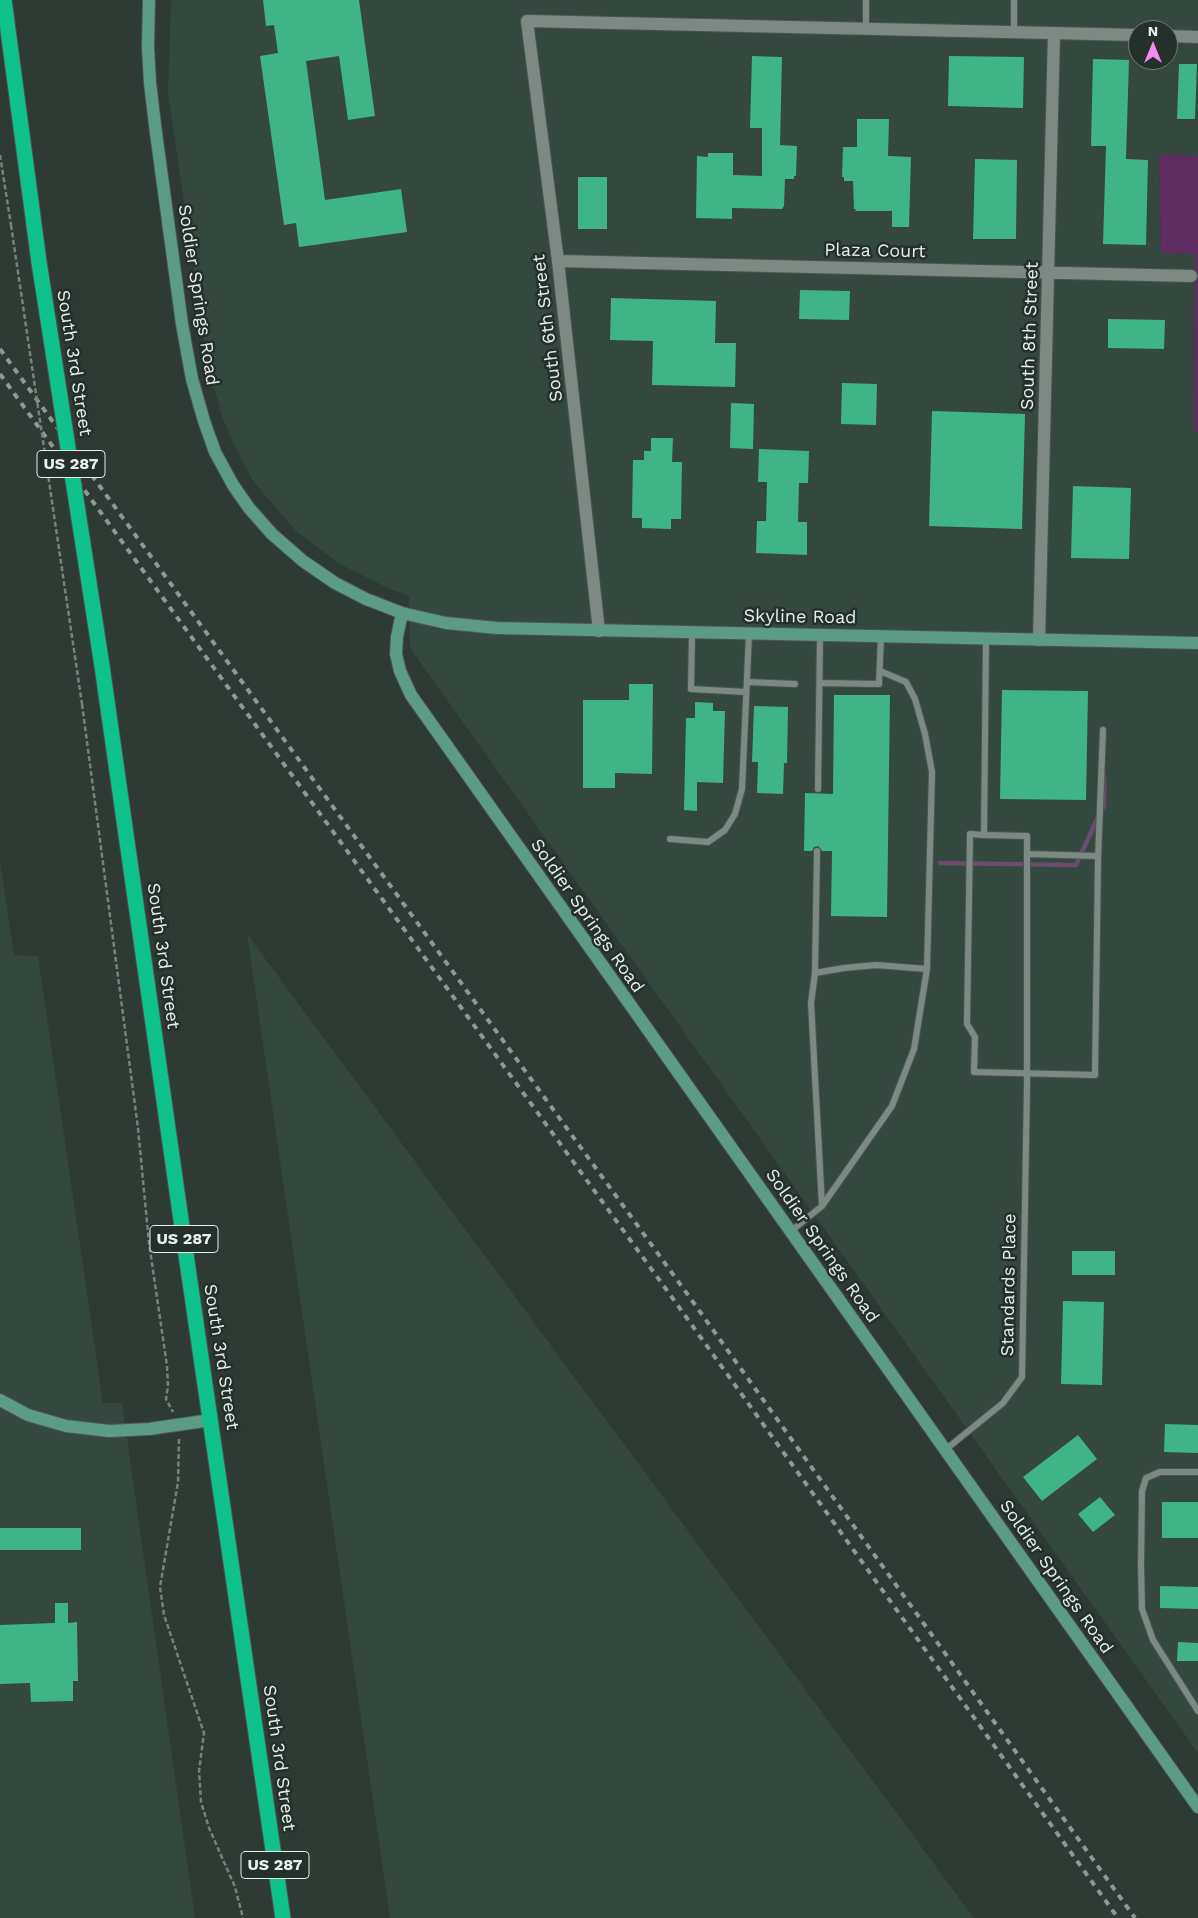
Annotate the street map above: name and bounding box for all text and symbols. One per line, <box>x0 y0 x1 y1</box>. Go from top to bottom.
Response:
north arrow <box>1128 20 1178 70</box>
text: N <box>1148 23 1158 39</box>
street label: Soldier Springs Road <box>173 203 223 387</box>
street label: Plaza Court <box>824 239 926 263</box>
street label: South 6th Street <box>528 253 568 403</box>
street label: South 8th Street <box>1017 261 1043 411</box>
street label: South 3rd Street <box>52 289 96 437</box>
road number: US 287 <box>37 450 105 478</box>
street label: Skyline Road <box>743 605 857 629</box>
street label: Soldier Springs Road <box>526 835 648 997</box>
street label: South 3rd Street <box>142 882 184 1030</box>
street label: Soldier Springs Road <box>761 1165 883 1327</box>
street label: Standards Place <box>997 1213 1021 1357</box>
road number: US 287 <box>150 1226 218 1252</box>
street label: South 3rd Street <box>199 1283 243 1431</box>
street label: Soldier Springs Road <box>995 1496 1117 1658</box>
street label: South 3rd Street <box>258 1684 300 1832</box>
road number: US 287 <box>241 1852 309 1878</box>

